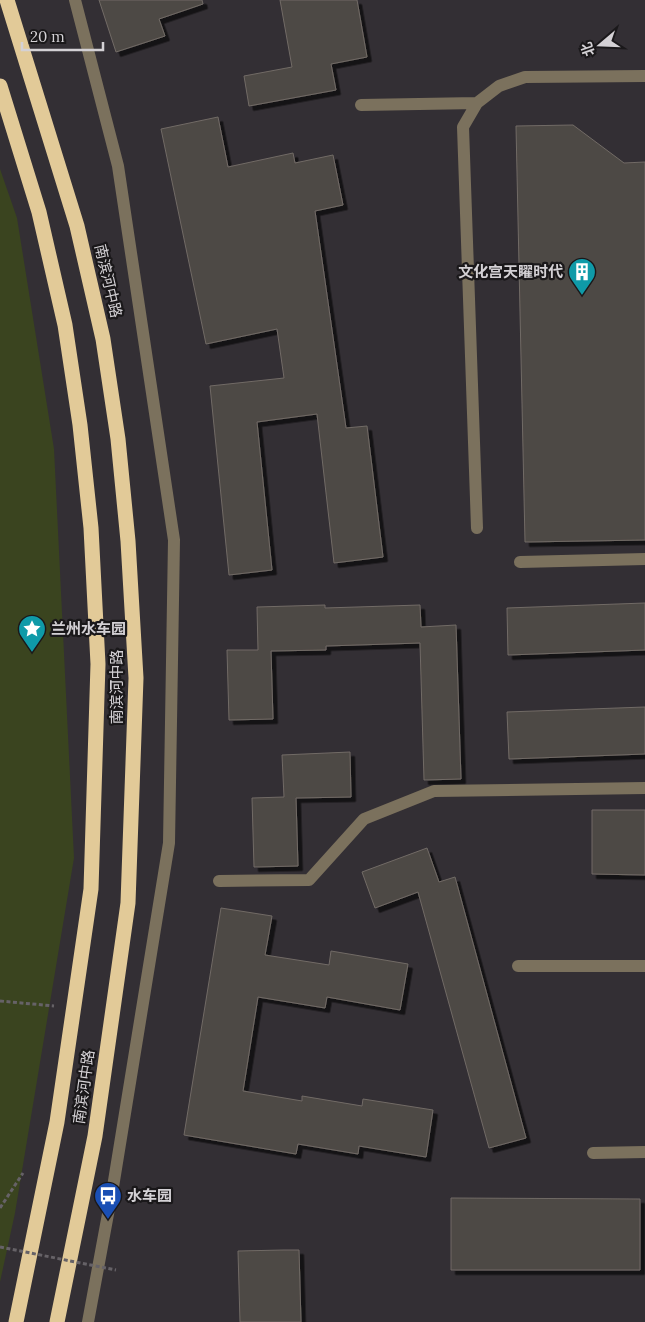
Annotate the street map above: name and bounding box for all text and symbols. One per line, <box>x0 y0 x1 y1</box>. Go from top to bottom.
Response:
scale bar <box>22 20 104 52</box>
north arrow <box>575 20 625 70</box>
text: 20 m <box>30 27 65 46</box>
text: 北 <box>577 40 598 59</box>
street label: 南滨河中路 <box>91 242 126 320</box>
building icon: 文化宫天矅时代 <box>567 257 597 296</box>
place label: 文化宫天矅时代 <box>458 262 563 281</box>
place icon: 兰州水车园 <box>17 614 47 653</box>
place label: 兰州水车园 <box>51 619 126 638</box>
street label: 南滨河中路 <box>107 649 126 725</box>
street label: 南滨河中路 <box>69 1048 98 1125</box>
bus stop icon: 水车园 <box>93 1181 123 1220</box>
place label: 水车园 <box>127 1186 172 1205</box>

